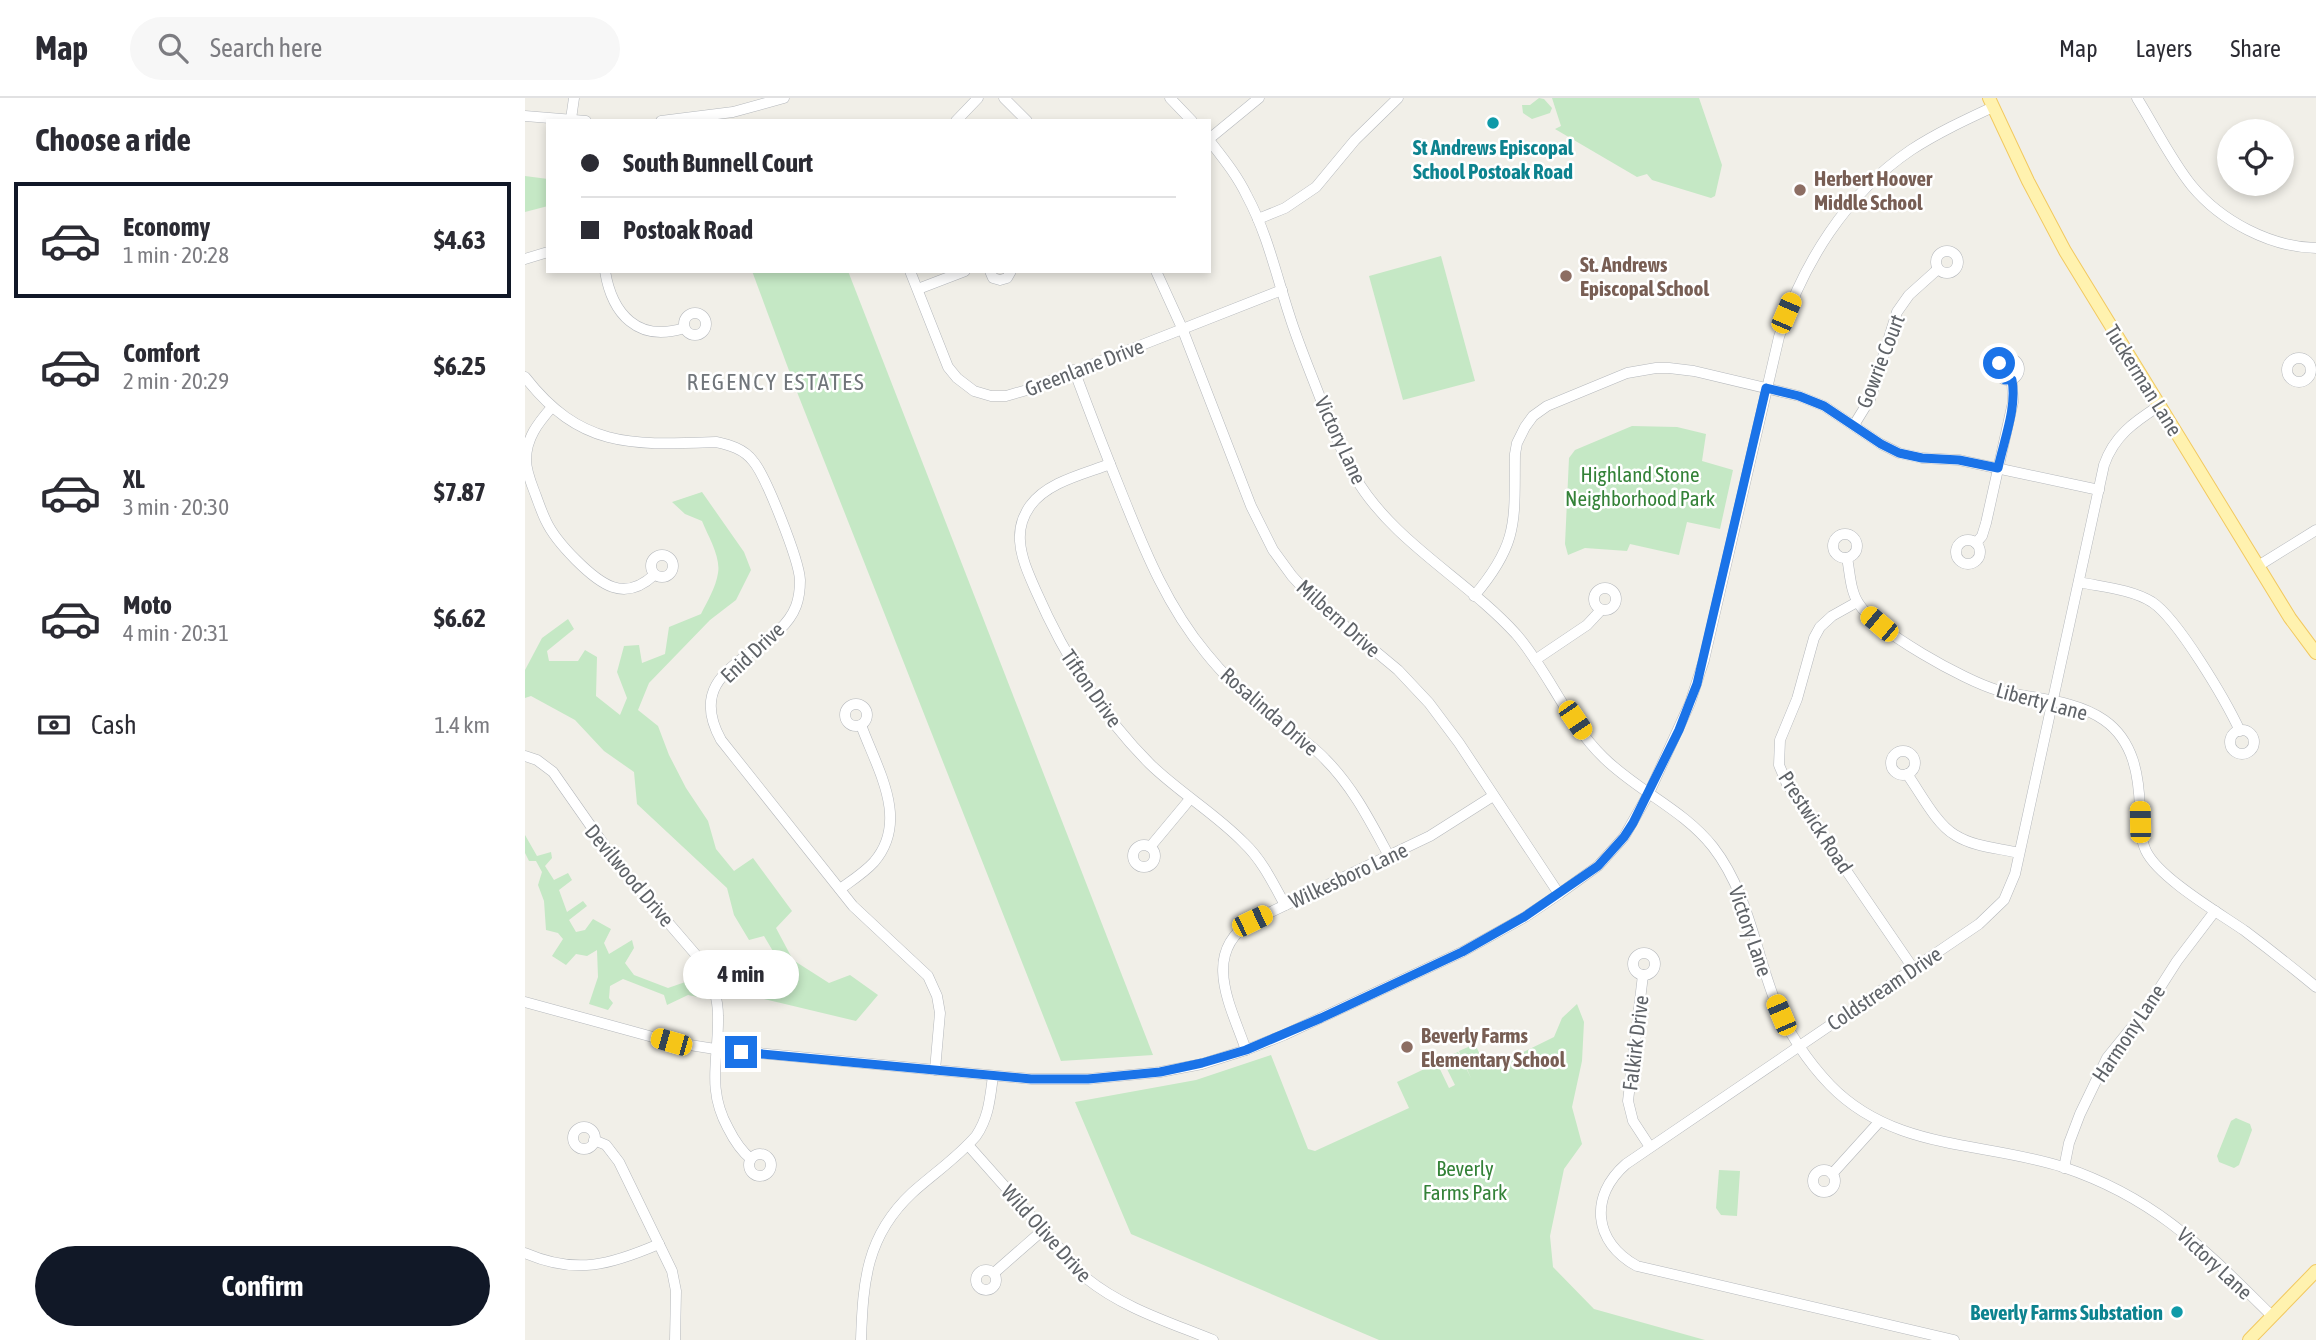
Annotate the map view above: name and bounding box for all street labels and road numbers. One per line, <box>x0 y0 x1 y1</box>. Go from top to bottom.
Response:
street label: Gowrie Court <box>1851 311 1909 411</box>
street label: Tuckerman Lane <box>2100 320 2188 440</box>
street label: Greenlane Drive <box>1021 333 1147 401</box>
street label: Victory Lane <box>1310 392 1372 488</box>
street label: Milbern Drive <box>1292 574 1386 662</box>
street label: Enid Drive <box>715 617 789 687</box>
street label: Tifton Drive <box>1057 645 1127 731</box>
street label: Rosalinda Drive <box>1216 662 1324 760</box>
street label: Liberty Lane <box>1994 677 2090 725</box>
street label: Prestwick Road <box>1774 766 1858 878</box>
street label: Devilwood Drive <box>580 819 680 931</box>
street label: Wilkesboro Lane <box>1285 837 1411 913</box>
street label: Victory Lane <box>1724 883 1778 979</box>
street label: Coldstream Drive <box>1822 941 1946 1035</box>
street label: Harmony Lane <box>2087 980 2169 1086</box>
street label: Falkirk Drive <box>1617 994 1653 1092</box>
street label: Wild Olive Drive <box>997 1179 1097 1287</box>
street label: Victory Lane <box>2172 1222 2258 1304</box>

